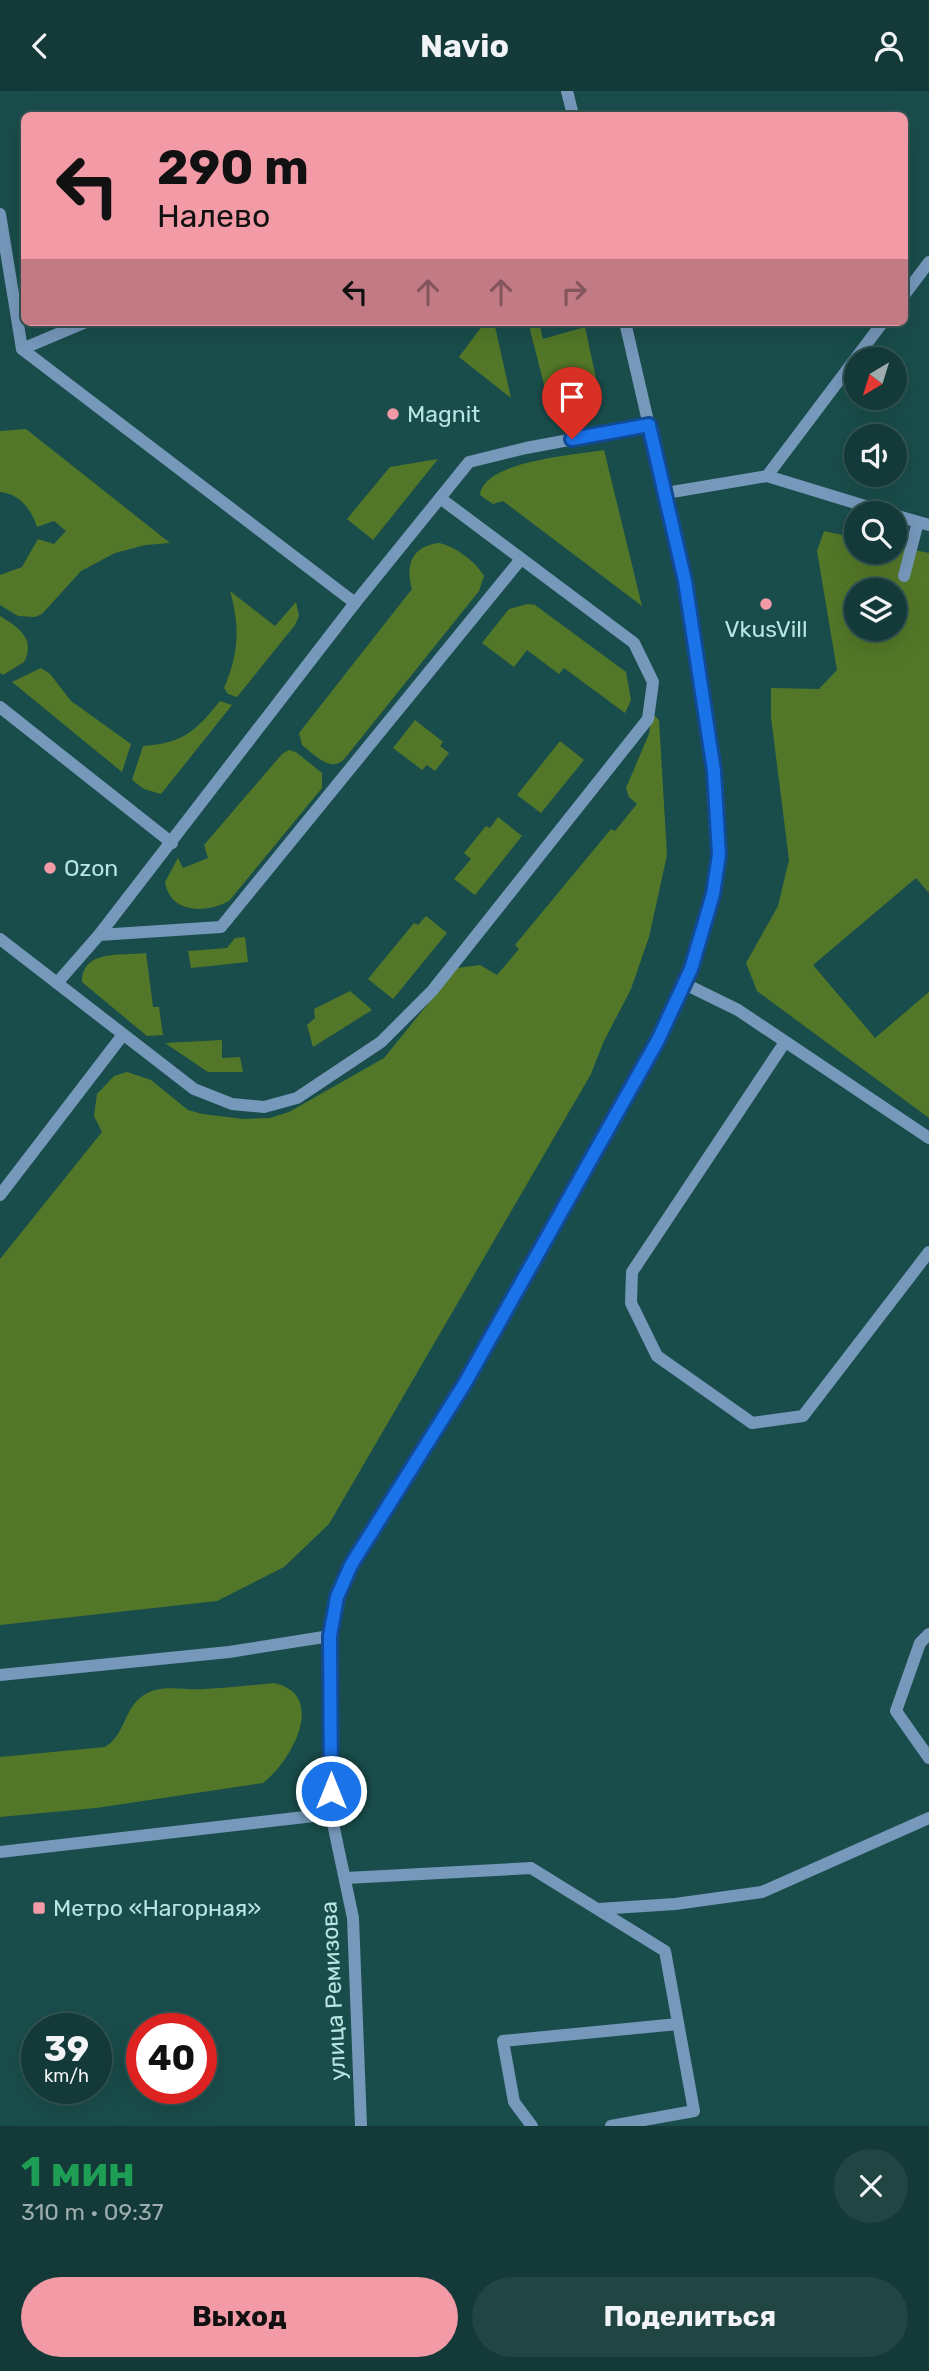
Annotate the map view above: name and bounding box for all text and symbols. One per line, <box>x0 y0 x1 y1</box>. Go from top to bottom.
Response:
icon: back <box>21 27 59 65</box>
text: Navio <box>420 27 509 65</box>
icon: person <box>870 27 908 65</box>
text: 290 m <box>157 138 309 196</box>
icon: left <box>42 140 133 231</box>
text: Налево <box>157 197 270 235</box>
icon: left <box>336 273 374 311</box>
icon: ahead <box>409 273 447 311</box>
icon: ahead <box>482 273 520 311</box>
icon: right <box>555 273 593 311</box>
north arrow <box>844 347 906 409</box>
map controls <box>844 347 907 641</box>
pin <box>542 367 602 439</box>
icon: arrive <box>553 378 591 416</box>
place label: Magnit <box>407 400 480 428</box>
marker: Magnit <box>385 406 401 422</box>
button: sound <box>844 424 907 487</box>
button: search <box>844 501 907 564</box>
button: layers <box>844 578 907 641</box>
marker: VkusVill <box>758 596 774 612</box>
place label: VkusVill <box>724 615 808 643</box>
place label: Ozon <box>64 854 118 882</box>
marker: Ozon <box>42 860 58 876</box>
position arrow <box>294 1754 368 1828</box>
place label: Метро «Нагорная» <box>53 1894 261 1922</box>
marker: Метро «Нагорная» <box>31 1900 47 1916</box>
street label: улица Ремизова <box>314 1901 352 2081</box>
speed limit sign: 40 <box>126 2013 217 2104</box>
text: 39 <box>44 2028 89 2070</box>
text: km/h <box>44 2065 89 2087</box>
text: 1 мин <box>21 2147 135 2197</box>
button: close <box>834 2149 908 2223</box>
text: 310 m · 09:37 <box>21 2198 164 2226</box>
button: Выход <box>21 2277 458 2357</box>
button: Поделиться <box>472 2277 908 2357</box>

